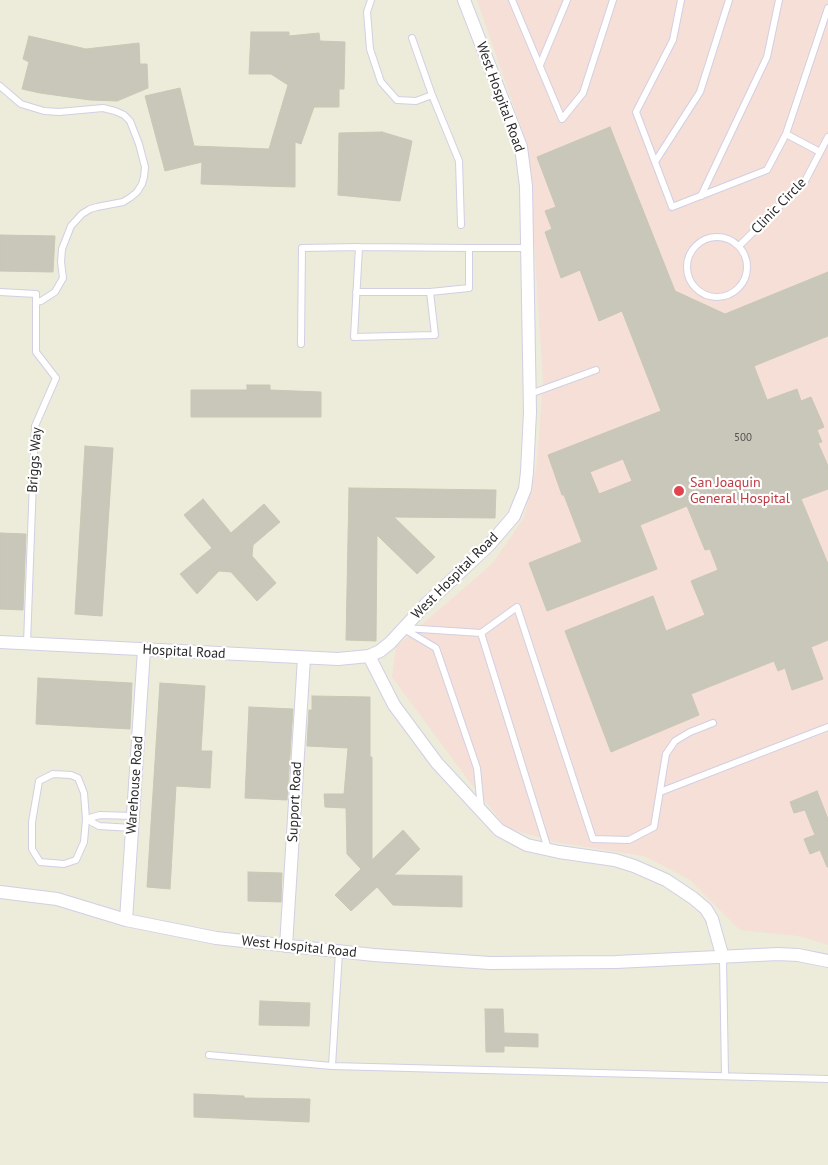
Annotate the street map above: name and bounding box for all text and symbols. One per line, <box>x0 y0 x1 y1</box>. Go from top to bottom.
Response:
street label: West Hospital Road <box>472 40 528 154</box>
street label: Clinic Circle <box>748 175 810 237</box>
street label: Briggs Way <box>24 427 46 493</box>
house number: 500 <box>734 431 752 445</box>
place label: San Joaquin General Hospital <box>690 475 790 508</box>
marker: San Joaquin General Hospital <box>672 484 686 498</box>
street label: West Hospital Road <box>408 529 502 623</box>
street label: Hospital Road <box>142 641 226 663</box>
street label: Warehouse Road <box>123 735 147 835</box>
street label: Support Road <box>284 761 306 843</box>
street label: West Hospital Road <box>241 933 357 961</box>

